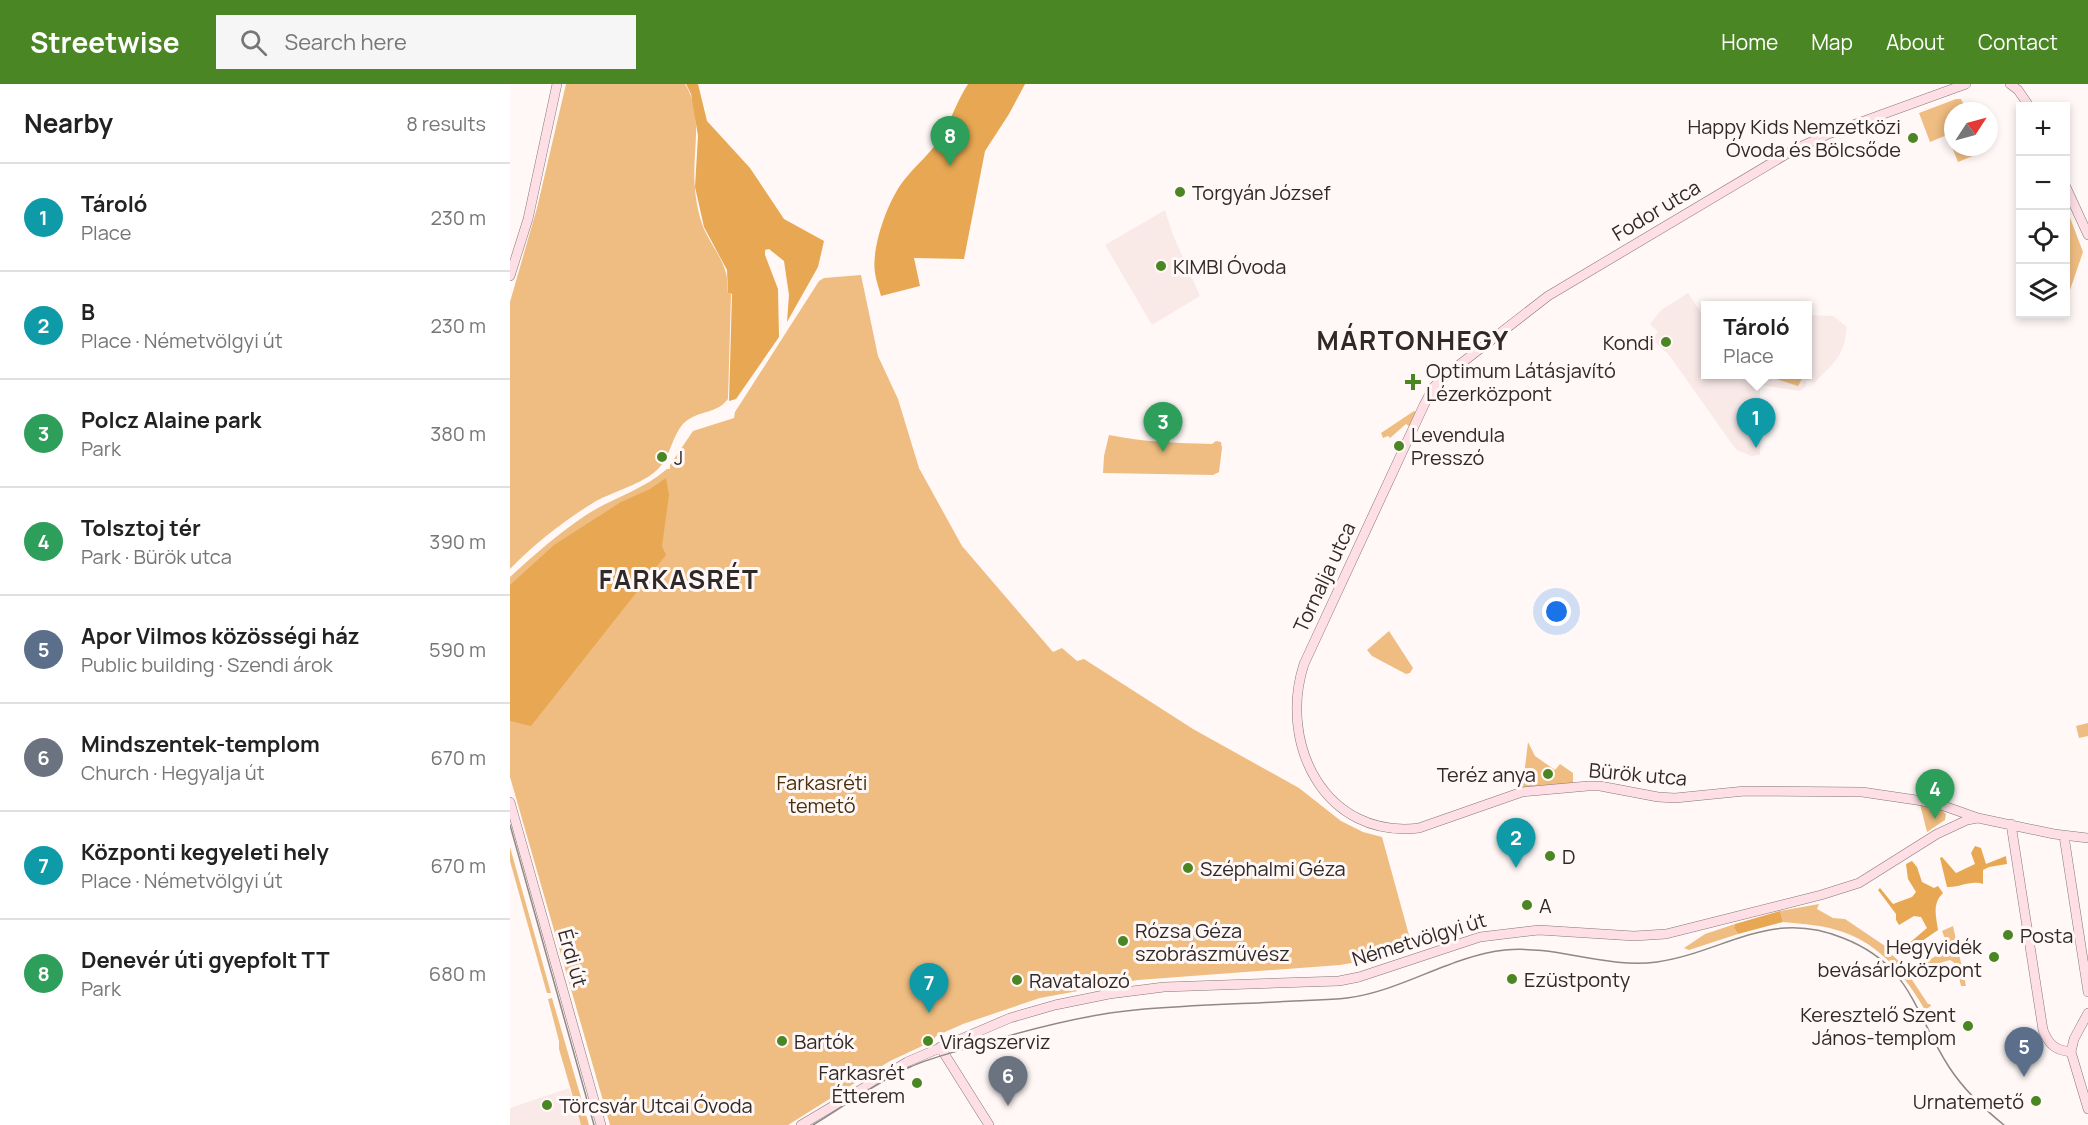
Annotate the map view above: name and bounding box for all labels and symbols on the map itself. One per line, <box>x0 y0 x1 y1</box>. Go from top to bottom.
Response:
north arrow <box>1944 102 1998 156</box>
place label: Happy Kids Nemzetközi Óvoda és Bölcsőde <box>1688 113 1901 163</box>
pin: 8 <box>930 116 970 166</box>
marker: Happy Kids Nemzetközi Óvoda és Bölcsőde <box>1906 131 1920 145</box>
street label: Fodor utca <box>1607 173 1705 247</box>
place label: Torgyán József <box>1192 179 1331 206</box>
marker: Torgyán József <box>1173 185 1187 199</box>
place label: KIMBI Óvoda <box>1173 253 1286 280</box>
marker: KIMBI Óvoda <box>1154 259 1168 273</box>
district label: MÁRTONHEGY <box>1316 322 1510 358</box>
place label: Kondi <box>1603 329 1654 356</box>
marker: Kondi <box>1659 335 1673 349</box>
place label: Optimum Látásjavító Lézerközpont <box>1426 357 1616 407</box>
marker: Optimum Látásjavító Lézerközpont <box>1404 373 1422 391</box>
pin: 1 <box>1736 398 1776 448</box>
pin: 3 <box>1144 402 1182 452</box>
place label: Levendula Presszó <box>1411 421 1505 471</box>
marker: Levendula Presszó <box>1392 439 1406 453</box>
place label: J <box>674 444 683 471</box>
marker: J <box>655 450 669 464</box>
street label: Tornalja utca <box>1287 517 1361 637</box>
district label: FARKASRÉT <box>599 561 759 597</box>
your location <box>1542 597 1571 626</box>
street label: Bürök utca <box>1588 756 1688 792</box>
place label: Teréz anya <box>1437 761 1536 788</box>
marker: Teréz anya <box>1541 767 1555 781</box>
park label: Farkasréti temető <box>776 769 868 819</box>
pin: 4 <box>1916 770 1954 819</box>
pin: 2 <box>1496 818 1536 868</box>
place label: D <box>1562 843 1575 870</box>
marker: D <box>1543 849 1557 863</box>
place label: Széphalmi Géza <box>1200 855 1346 882</box>
marker: Széphalmi Géza <box>1181 861 1195 875</box>
place label: A <box>1539 892 1552 919</box>
marker: A <box>1520 898 1534 912</box>
street label: Németvölgyi út <box>1349 906 1489 972</box>
place label: Rózsa Géza szobrászművész <box>1135 917 1290 967</box>
place label: Posta <box>2020 922 2073 949</box>
street label: Érdi út <box>552 926 594 990</box>
marker: Posta <box>2001 928 2015 942</box>
place label: Hegyvidék bevásárlóközpont <box>1818 933 1983 983</box>
marker: Rózsa Géza szobrászművész <box>1116 934 1130 948</box>
marker: Hegyvidék bevásárlóközpont <box>1987 950 2001 964</box>
pin: 7 <box>910 964 948 1013</box>
place label: Ezüstponty <box>1524 966 1631 993</box>
place label: Ravatalozó <box>1029 967 1130 994</box>
marker: Ezüstponty <box>1505 972 1519 986</box>
marker: Ravatalozó <box>1010 973 1024 987</box>
place label: Keresztelő Szent János-templom <box>1800 1001 1956 1051</box>
marker: Keresztelő Szent János-templom <box>1961 1019 1975 1033</box>
place label: Bartók <box>794 1028 855 1055</box>
place label: Virágszerviz <box>940 1028 1051 1055</box>
pin: 5 <box>2004 1028 2044 1077</box>
marker: Bartók <box>775 1034 789 1048</box>
marker: Virágszerviz <box>921 1034 935 1048</box>
pin: 6 <box>988 1056 1028 1106</box>
place label: Farkasrét Étterem <box>819 1059 905 1109</box>
marker: Farkasrét Étterem <box>910 1076 924 1090</box>
place label: Urnatemető <box>1913 1088 2024 1115</box>
place label: Törcsvár Utcai Óvoda <box>559 1092 753 1119</box>
marker: Urnatemető <box>2029 1094 2043 1108</box>
marker: Törcsvár Utcai Óvoda <box>540 1098 554 1112</box>

